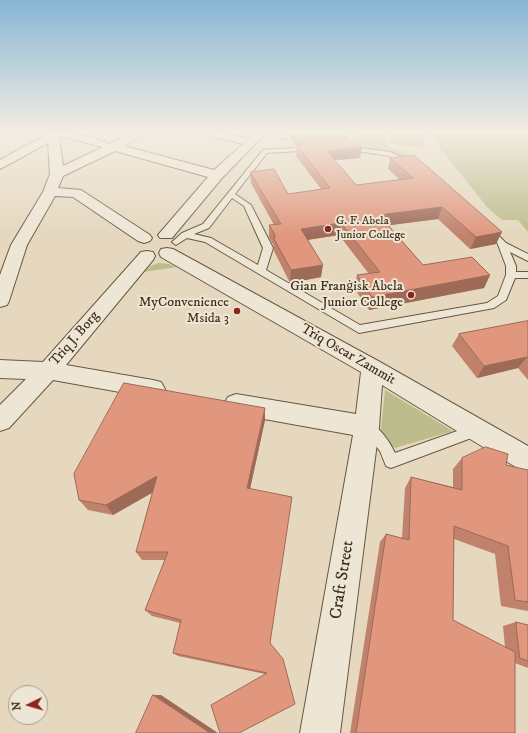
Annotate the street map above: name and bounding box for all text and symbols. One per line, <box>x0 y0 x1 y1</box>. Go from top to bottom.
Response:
place label: G. F. Abela Junior College <box>336 215 405 243</box>
marker: G. F. Abela Junior College <box>323 224 333 234</box>
place label: Gian Franġisk Abela Junior College <box>290 279 403 312</box>
marker: Gian Franġisk Abela Junior College <box>406 290 416 300</box>
place label: MyConvenience Msida 3 <box>139 295 229 328</box>
marker: MyConvenience Msida 3 <box>232 306 242 316</box>
street label: Triq J. Borg <box>47 308 103 370</box>
street label: Triq Oscar Zammit <box>298 321 398 389</box>
street label: Craft Street <box>327 539 359 621</box>
north arrow <box>8 685 48 725</box>
text: N <box>10 701 24 711</box>

